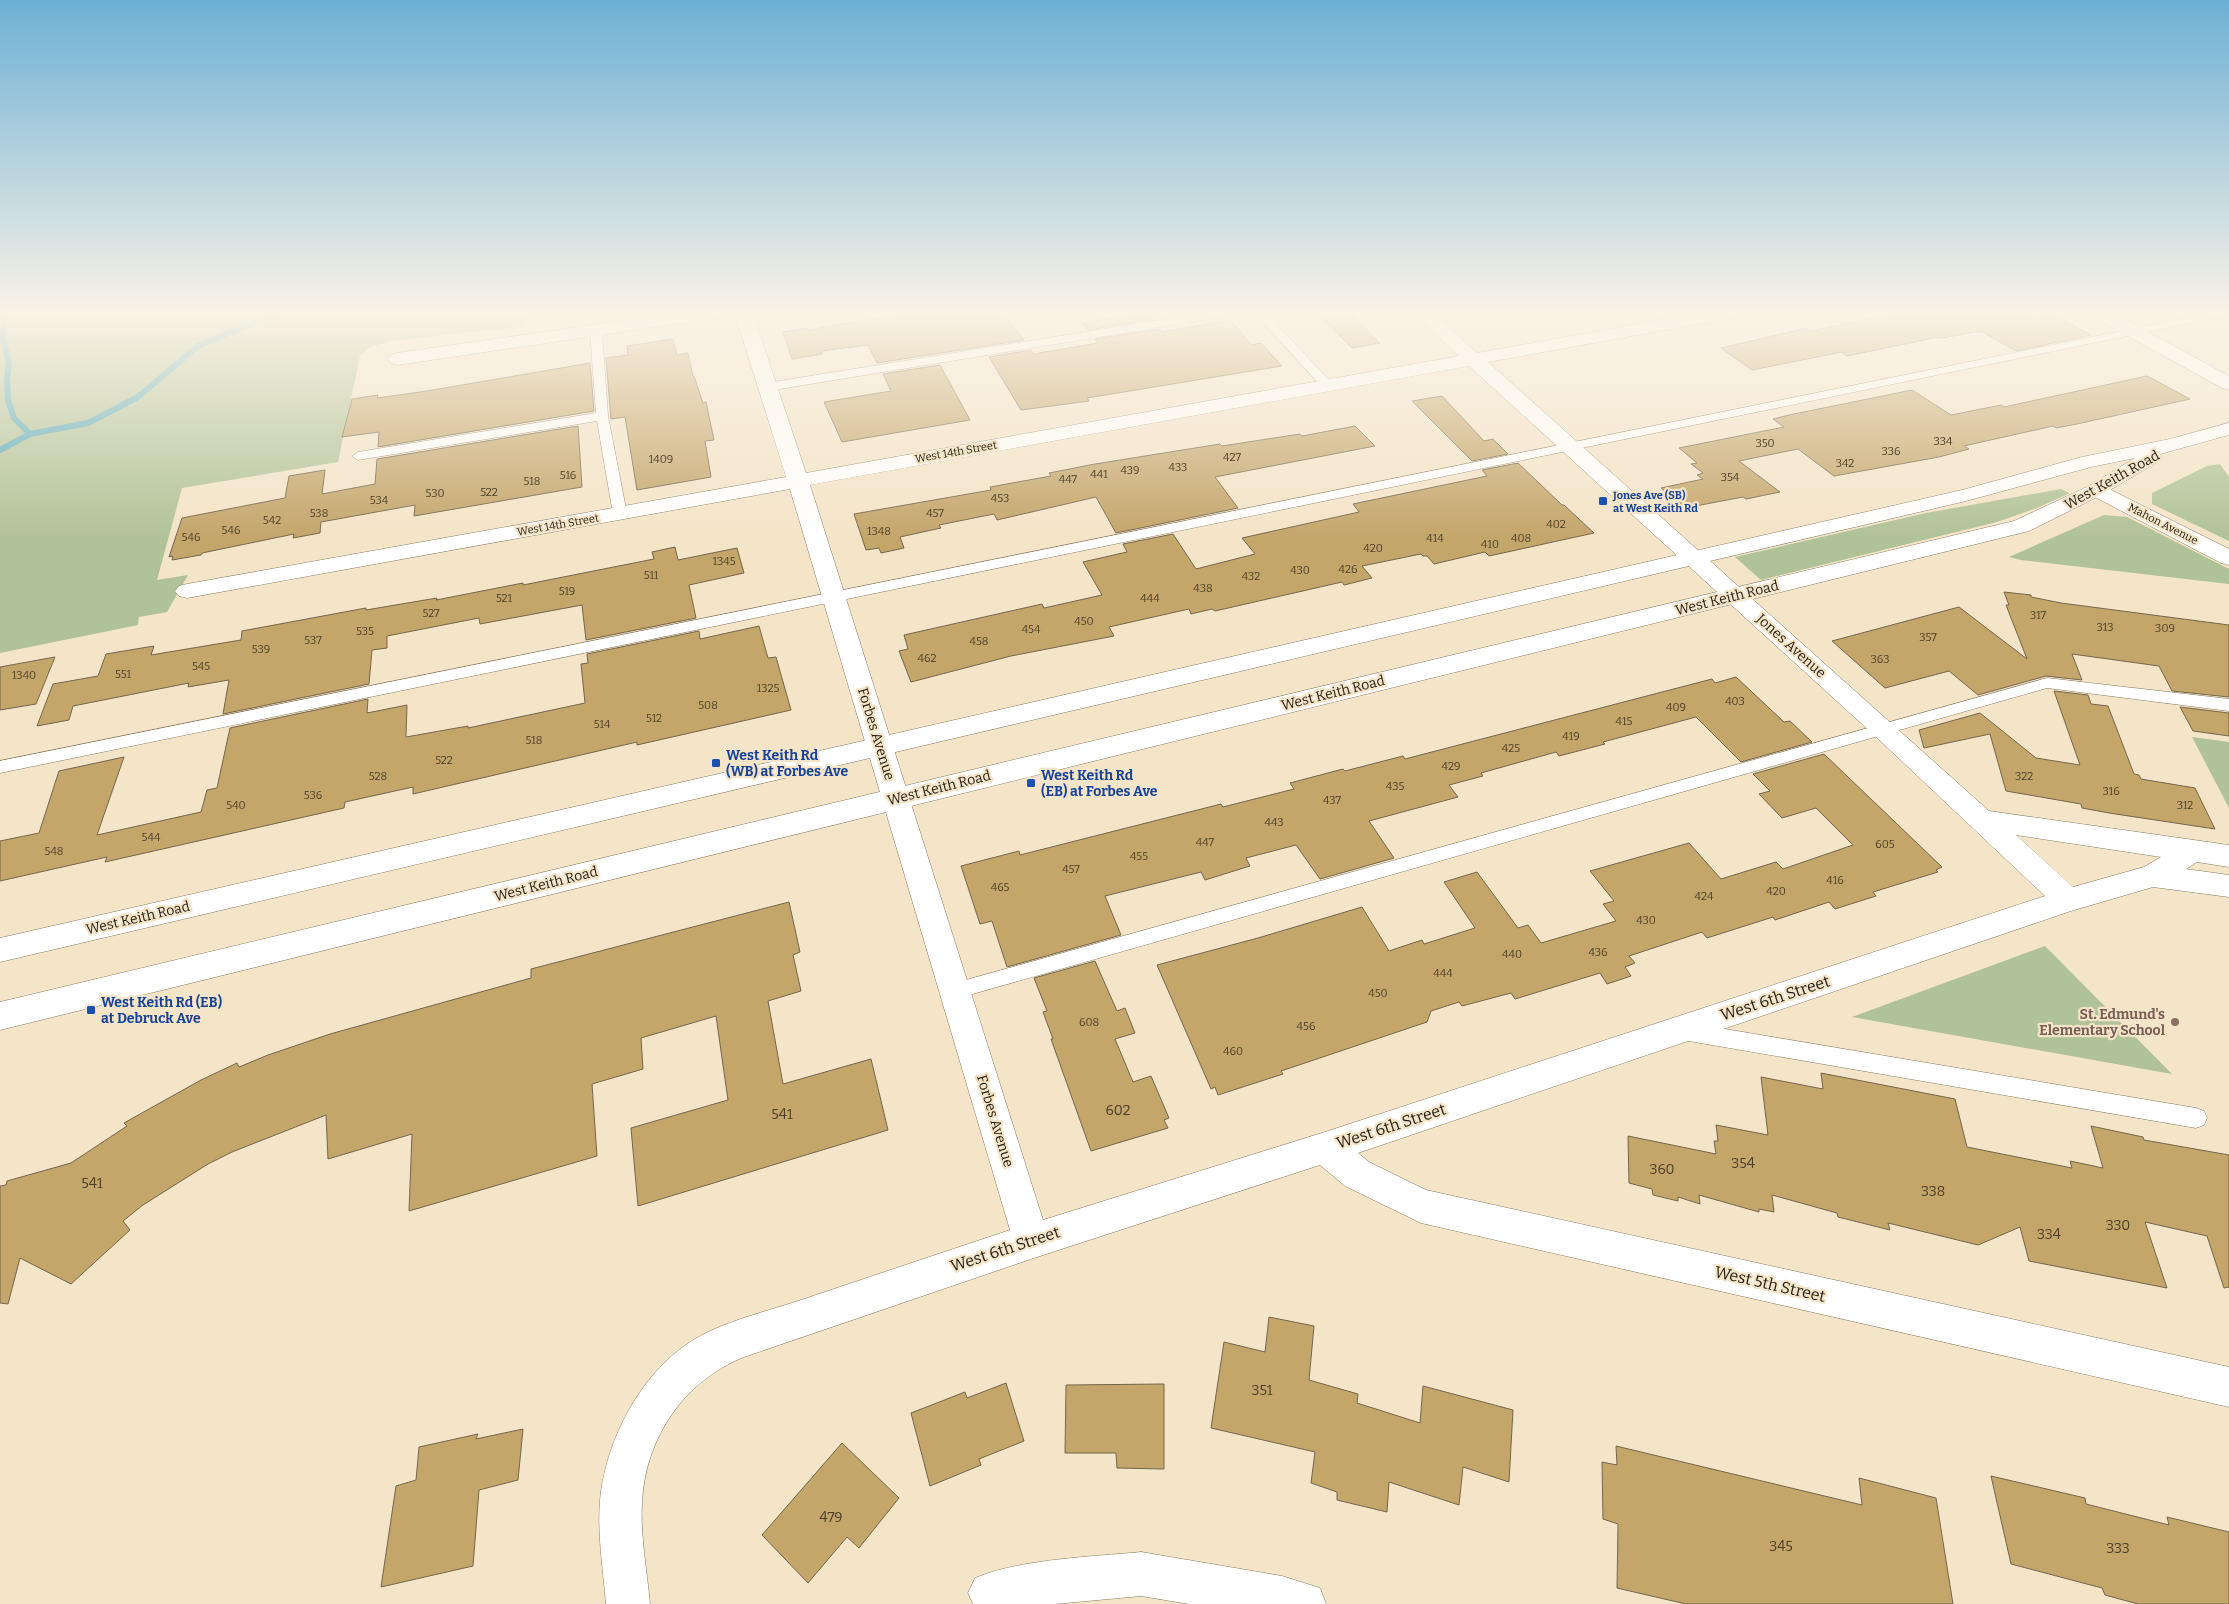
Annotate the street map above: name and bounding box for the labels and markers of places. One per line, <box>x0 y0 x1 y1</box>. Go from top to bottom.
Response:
place label: Jones Ave (SB) at West Keith Rd <box>1612 489 1698 515</box>
marker: Jones Ave (SB) at West Keith Rd <box>1597 495 1609 507</box>
place label: West Keith Rd (WB) at Forbes Ave <box>726 747 848 780</box>
marker: West Keith Rd (WB) at Forbes Ave <box>710 757 722 769</box>
place label: West Keith Rd (EB) at Forbes Ave <box>1041 767 1158 800</box>
marker: West Keith Rd (EB) at Forbes Ave <box>1025 777 1037 789</box>
place label: West Keith Rd (EB) at Debruck Ave <box>101 993 222 1027</box>
marker: West Keith Rd (EB) at Debruck Ave <box>85 1004 97 1016</box>
place label: St. Edmund's Elementary School <box>2039 1006 2166 1039</box>
marker: St. Edmund's Elementary School <box>2169 1016 2181 1028</box>

